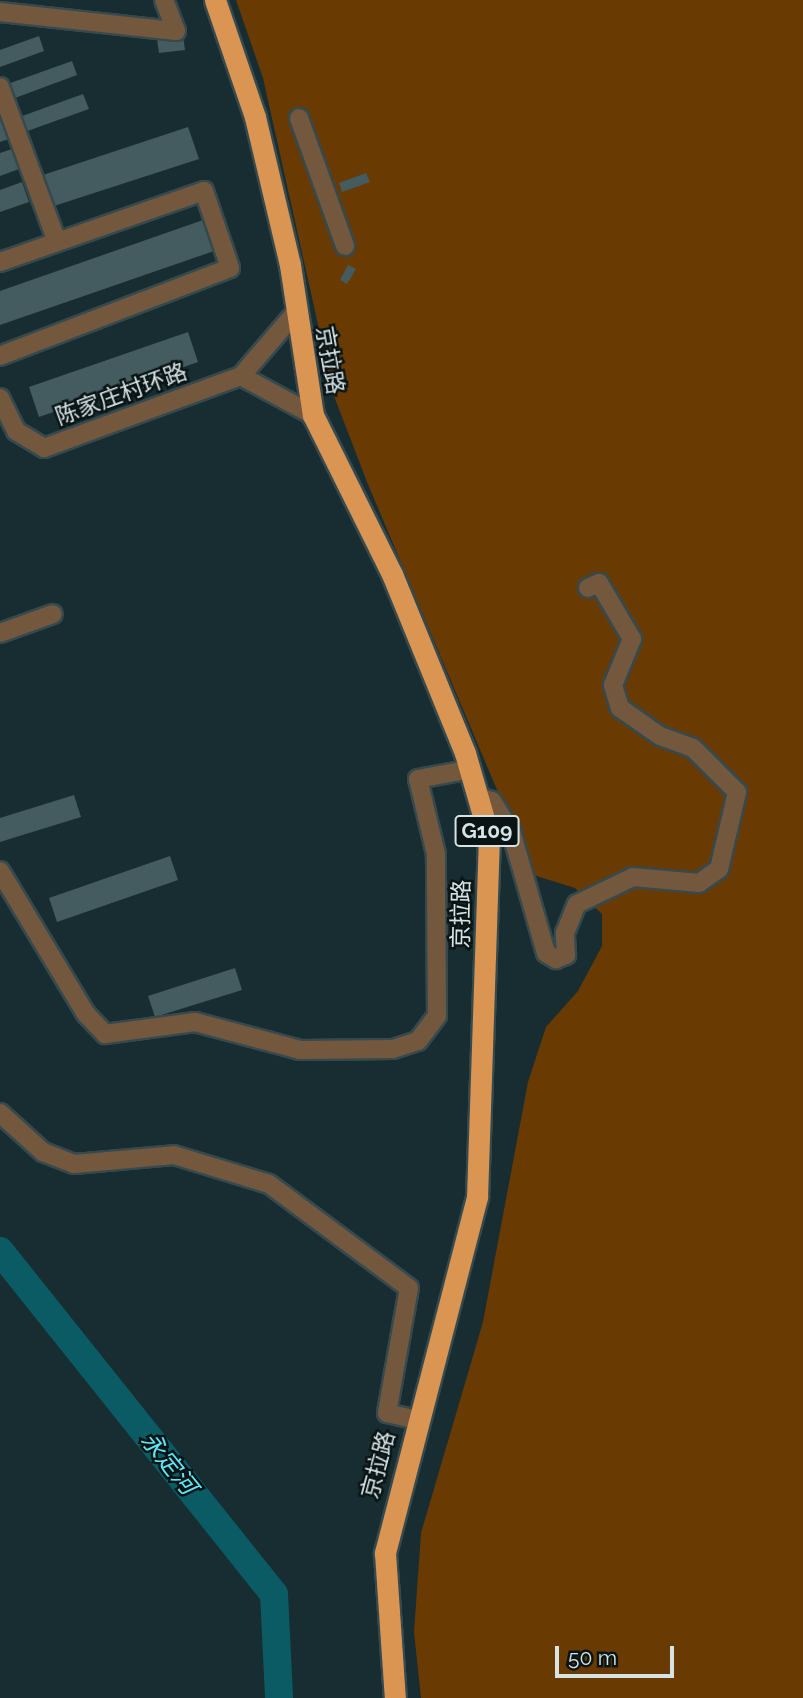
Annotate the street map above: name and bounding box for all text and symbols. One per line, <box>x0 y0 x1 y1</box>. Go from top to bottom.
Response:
street label: 京拉路 <box>310 324 350 396</box>
street label: 陈家庄村环路 <box>51 357 191 431</box>
road number: G109 <box>454 814 520 848</box>
street label: 京拉路 <box>447 879 475 949</box>
water label: 永定河 <box>135 1426 203 1500</box>
street label: 京拉路 <box>356 1428 400 1502</box>
scale bar <box>558 1632 677 1676</box>
text: 50 m <box>568 1645 617 1670</box>

